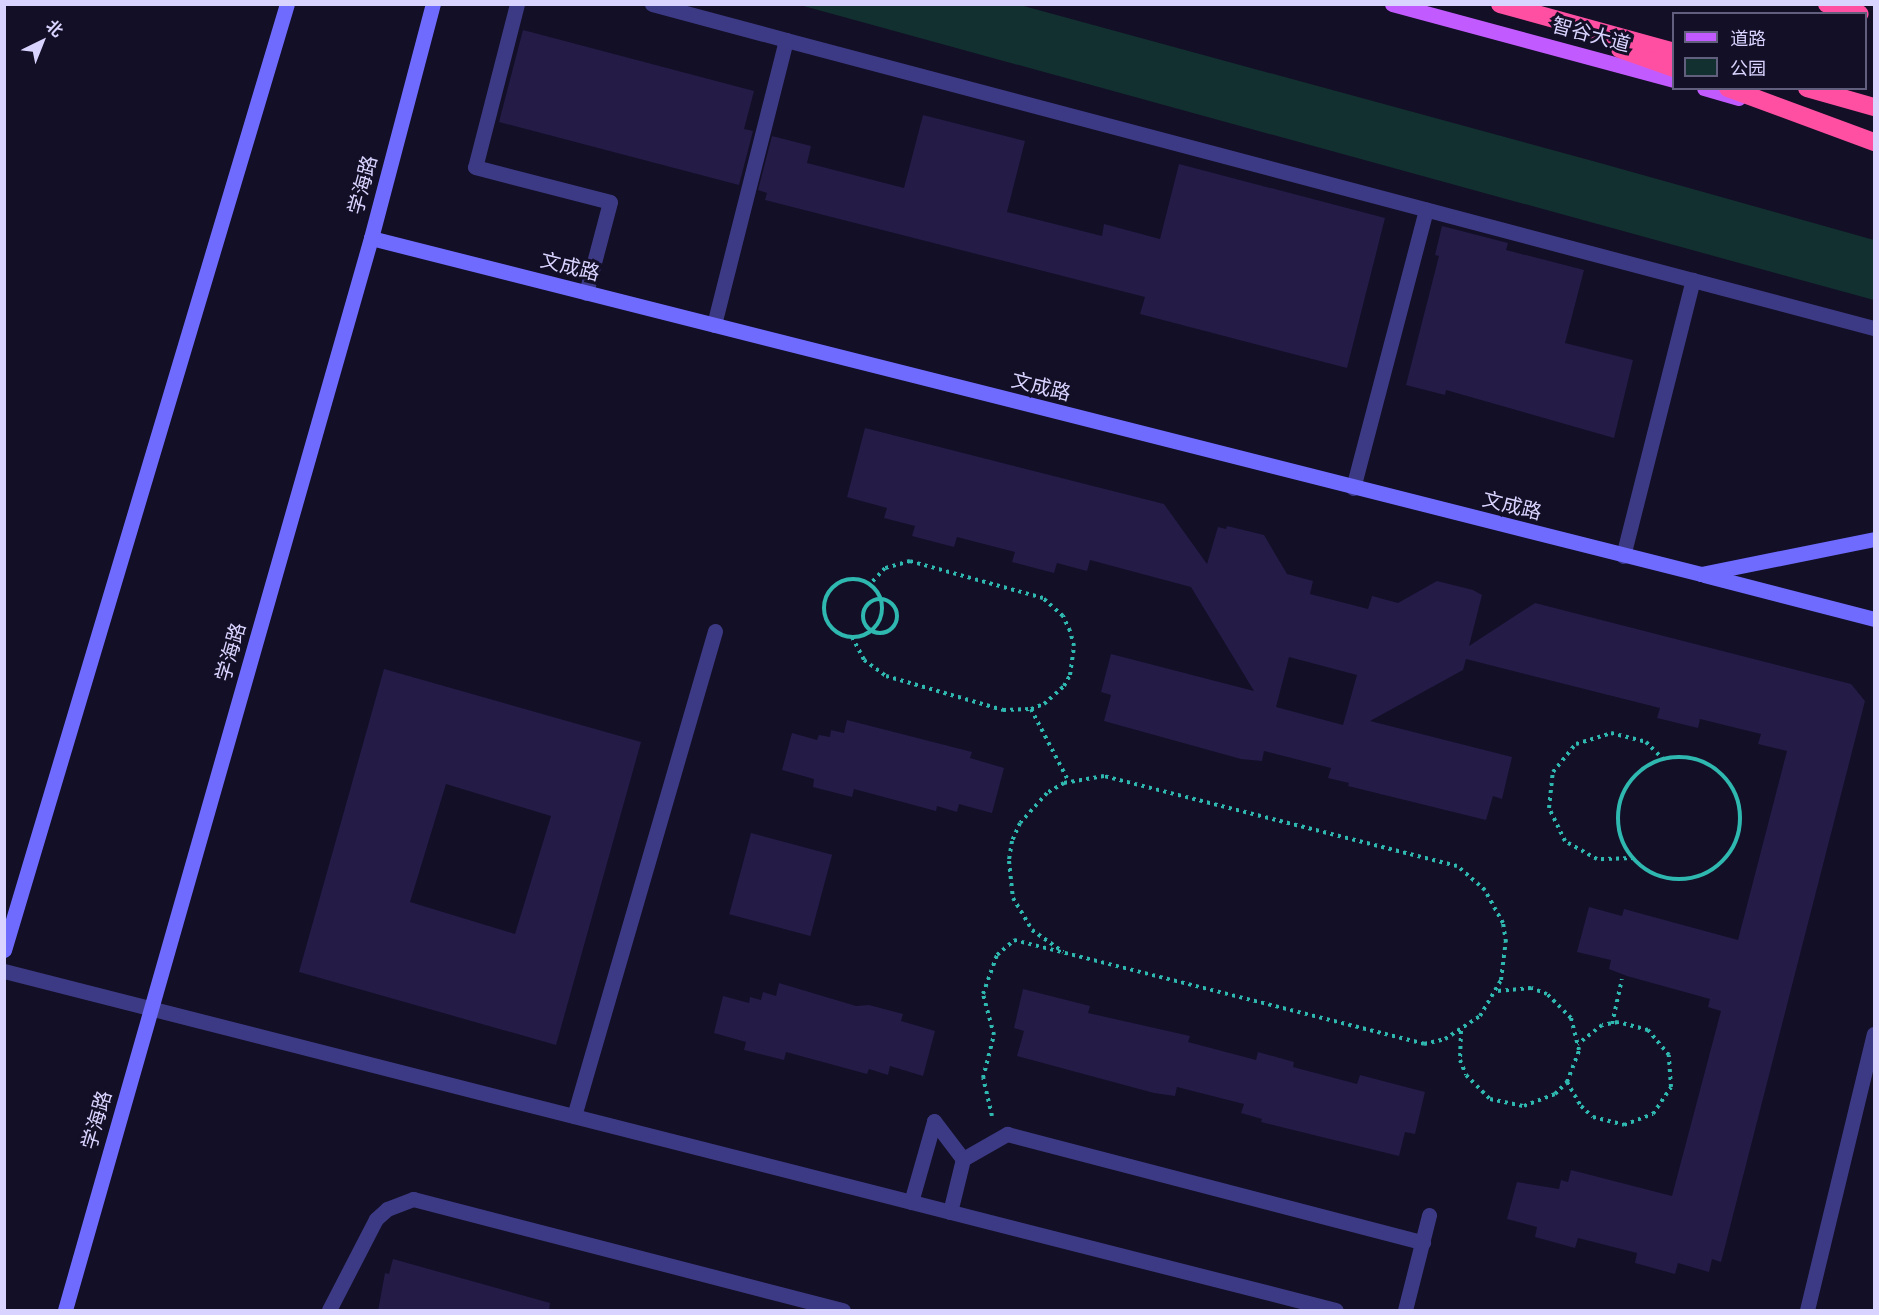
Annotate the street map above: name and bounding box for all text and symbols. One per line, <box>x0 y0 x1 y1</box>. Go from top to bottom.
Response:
north arrow <box>12 12 72 72</box>
legend <box>1672 12 1867 90</box>
street label: 智谷大道 <box>1549 13 1633 57</box>
text: 北 <box>42 16 67 41</box>
text: 道路 <box>1730 28 1766 49</box>
text: 公园 <box>1730 58 1766 79</box>
street label: 学海路 <box>344 153 382 217</box>
street label: 文成路 <box>538 248 602 286</box>
street label: 文成路 <box>1009 368 1073 406</box>
street label: 文成路 <box>1480 487 1544 525</box>
street label: 学海路 <box>211 620 251 684</box>
street label: 学海路 <box>77 1088 117 1152</box>

